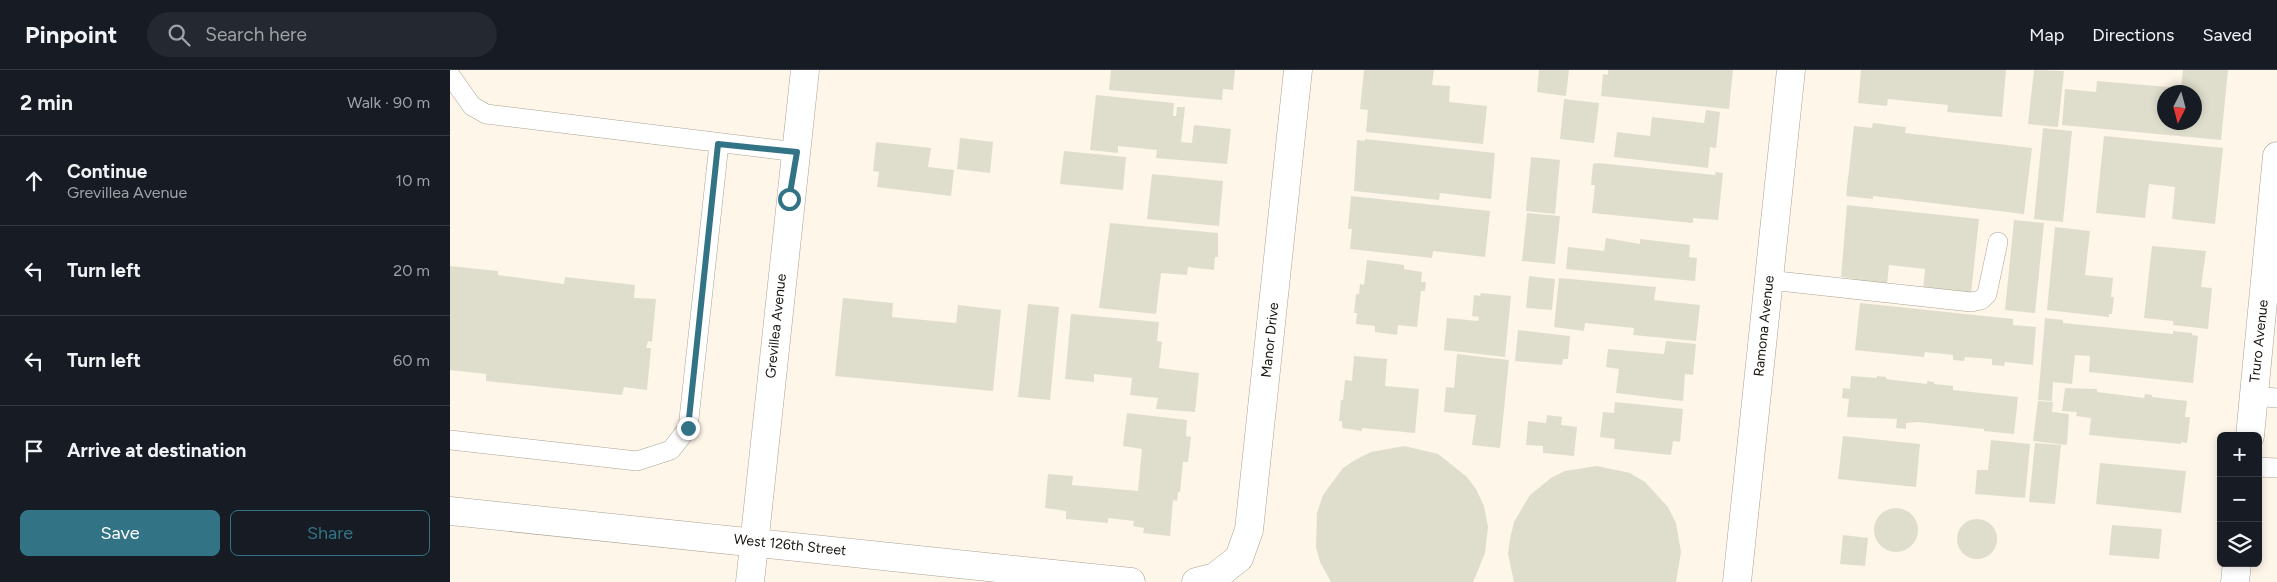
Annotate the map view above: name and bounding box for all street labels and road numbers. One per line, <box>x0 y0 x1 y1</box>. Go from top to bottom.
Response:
street label: Grevillea Avenue <box>762 272 790 379</box>
street label: Ramona Avenue <box>1750 274 1778 377</box>
street label: Truro Avenue <box>2246 298 2272 383</box>
street label: Manor Drive <box>1258 301 1282 378</box>
street label: West 126th Street <box>733 531 847 559</box>

